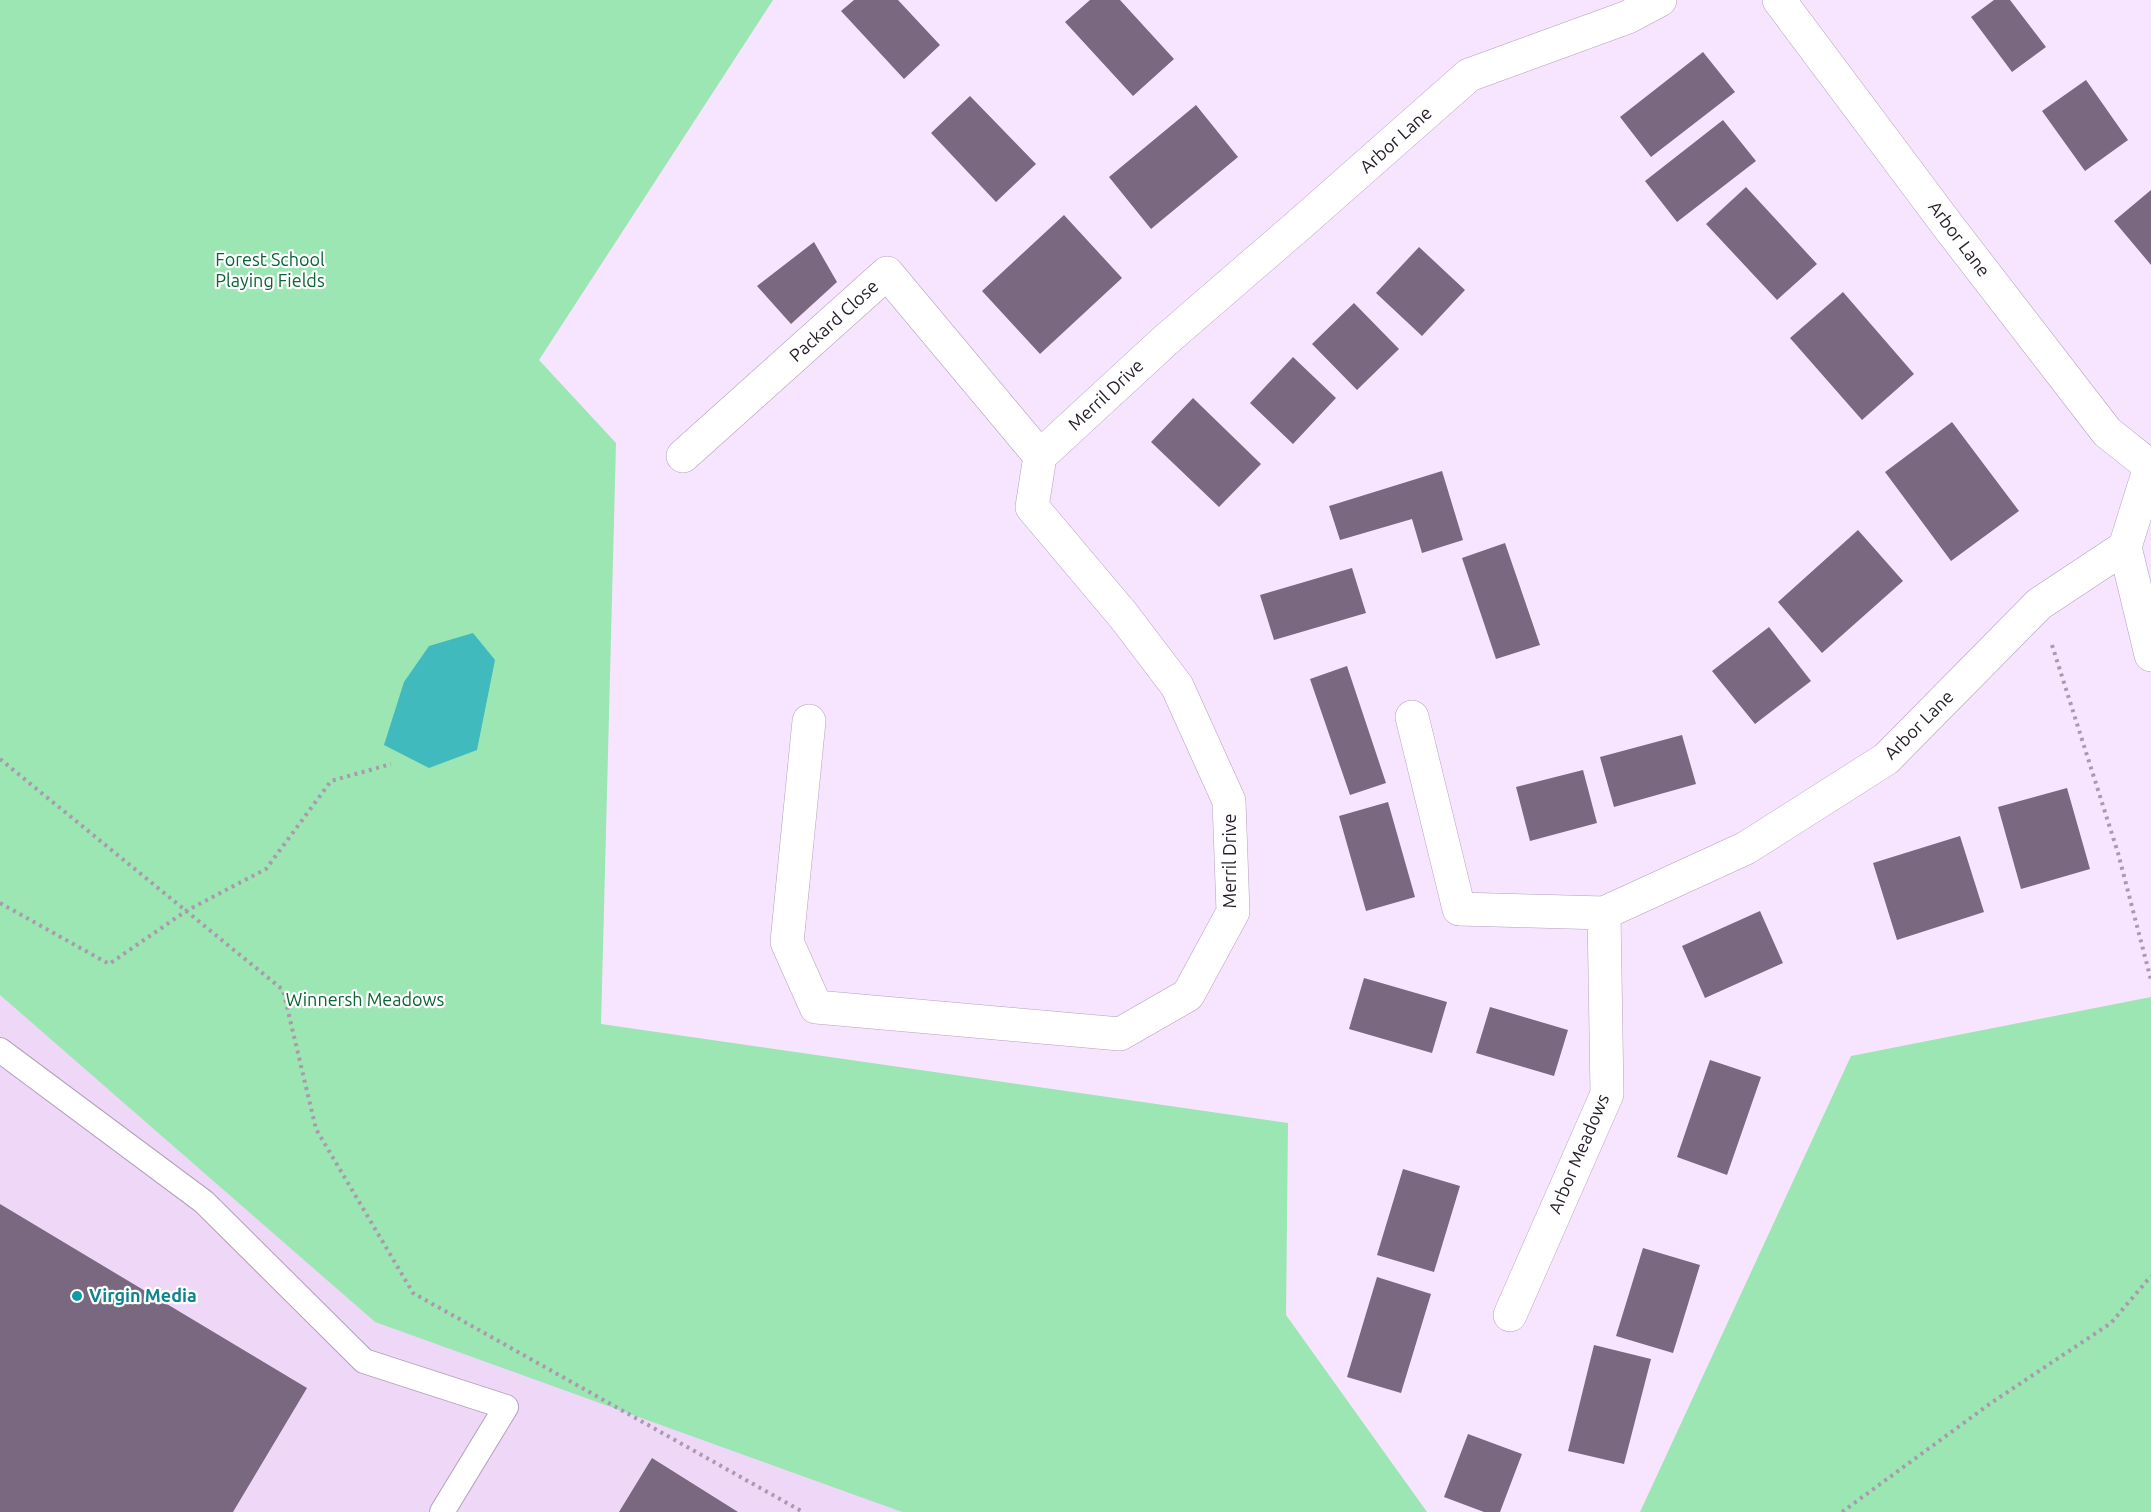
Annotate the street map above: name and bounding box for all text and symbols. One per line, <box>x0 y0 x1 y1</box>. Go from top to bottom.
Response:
street label: Arbor Lane <box>1356 102 1436 178</box>
street label: Arbor Lane <box>1924 197 1994 281</box>
park label: Forest School Playing Fields <box>215 249 325 292</box>
street label: Packard Close <box>785 275 883 367</box>
street label: Merril Drive <box>1064 355 1148 435</box>
street label: Arbor Lane <box>1880 686 1958 764</box>
street label: Merril Drive <box>1219 814 1241 908</box>
park label: Winnersh Meadows <box>286 989 444 1011</box>
street label: Arbor Meadows <box>1544 1091 1614 1217</box>
place label: Virgin Media <box>89 1285 197 1307</box>
marker: Virgin Media <box>70 1289 84 1303</box>

